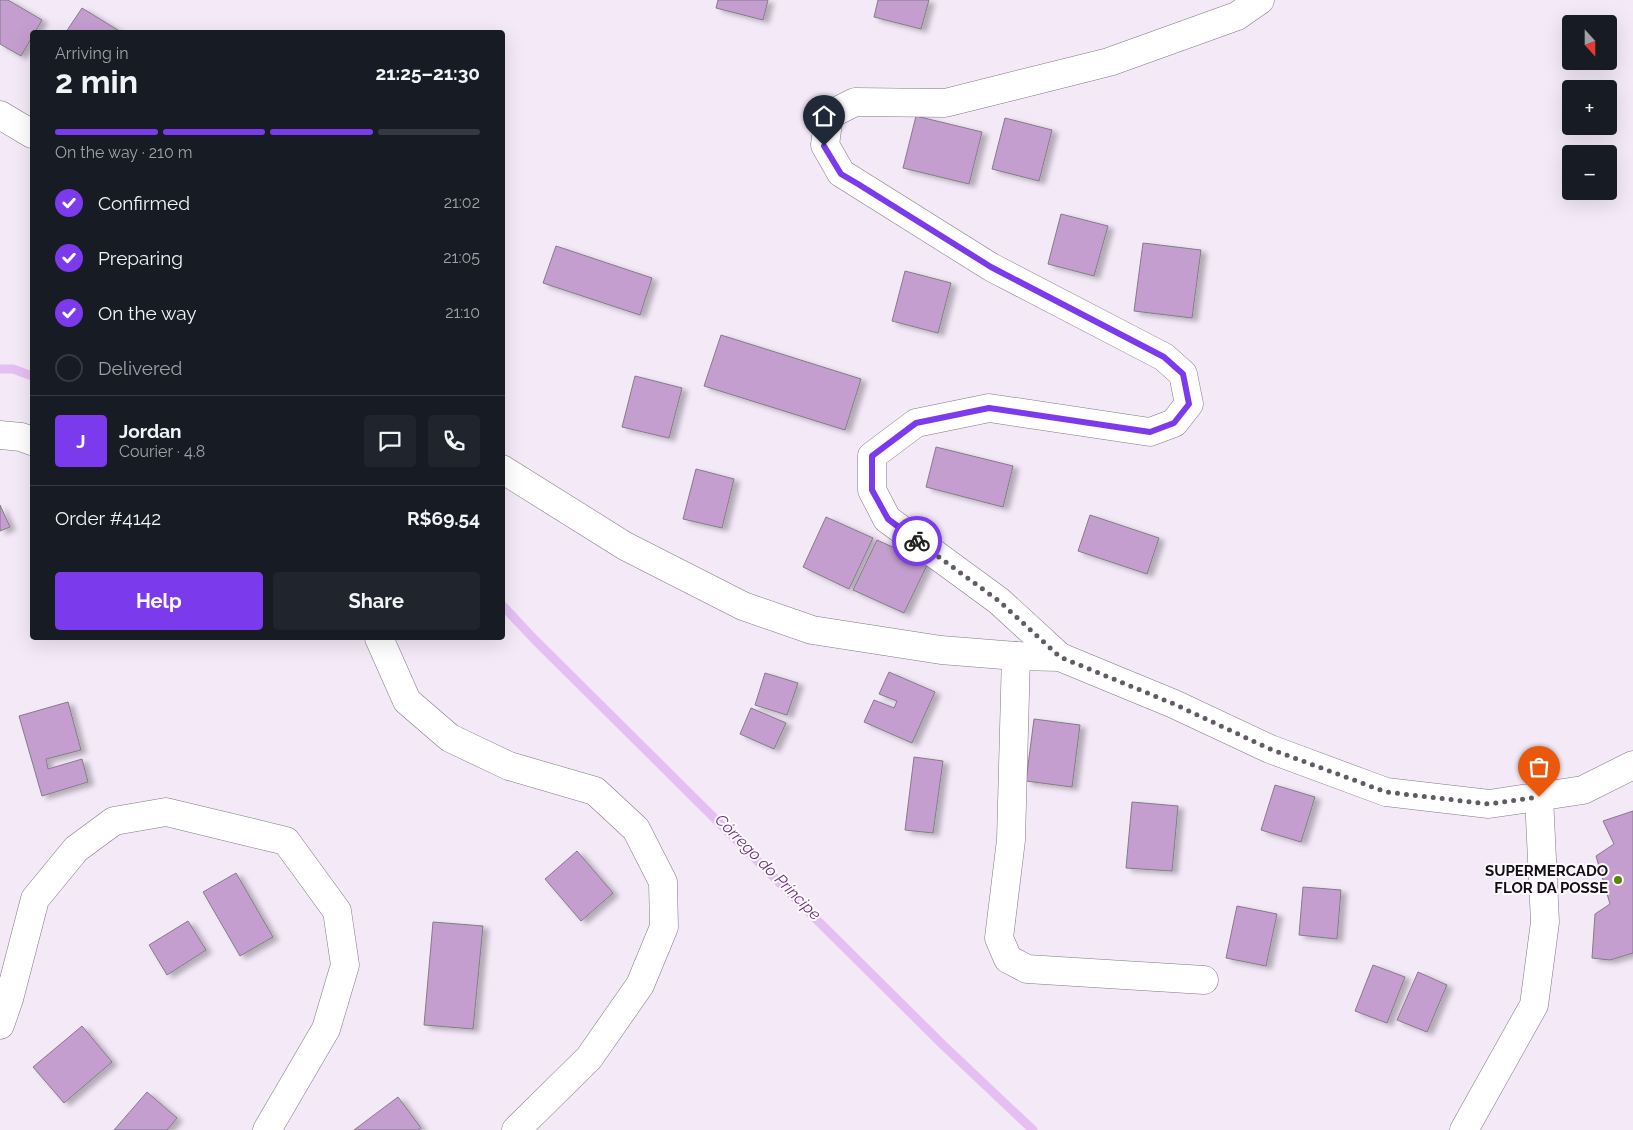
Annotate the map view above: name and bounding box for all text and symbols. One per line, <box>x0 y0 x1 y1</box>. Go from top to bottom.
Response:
north arrow <box>1562 15 1618 70</box>
map controls <box>1562 15 1617 200</box>
text: Arriving in <box>55 44 129 63</box>
text: 21:25–21:30 <box>375 62 480 84</box>
text: 2 min <box>55 63 138 100</box>
button: + <box>1562 80 1617 135</box>
pin <box>803 95 845 146</box>
icon: home <box>810 102 838 130</box>
text: On the way · 210 m <box>55 143 193 162</box>
button: − <box>1562 145 1617 200</box>
icon: check <box>55 189 83 217</box>
text: Confirmed <box>98 192 190 214</box>
text: 21:02 <box>444 193 480 212</box>
icon: check <box>55 244 83 272</box>
text: Preparing <box>98 247 183 269</box>
text: 21:05 <box>443 248 480 267</box>
icon: check <box>55 299 83 327</box>
text: On the way <box>98 302 197 324</box>
text: 21:10 <box>445 303 480 322</box>
text: Delivered <box>98 357 182 379</box>
button: chat <box>364 415 416 467</box>
button: phone <box>428 415 480 467</box>
text: Jordan <box>119 420 182 442</box>
text: J <box>76 430 86 452</box>
text: Courier · 4.8 <box>119 442 205 461</box>
text: Order #4142 <box>55 507 161 529</box>
text: R$69.54 <box>407 507 480 529</box>
courier <box>892 516 942 566</box>
icon: bike <box>903 527 931 555</box>
button: Help <box>55 572 263 630</box>
button: Share <box>273 572 480 630</box>
pin <box>1518 746 1560 797</box>
icon: bag <box>1525 753 1553 781</box>
water label: Córrego do Príncipe <box>711 810 825 924</box>
place label: SUPERMERCADO FLOR DA POSSE <box>1485 862 1608 897</box>
marker: SUPERMERCADO FLOR DA POSSE <box>1612 874 1624 886</box>

